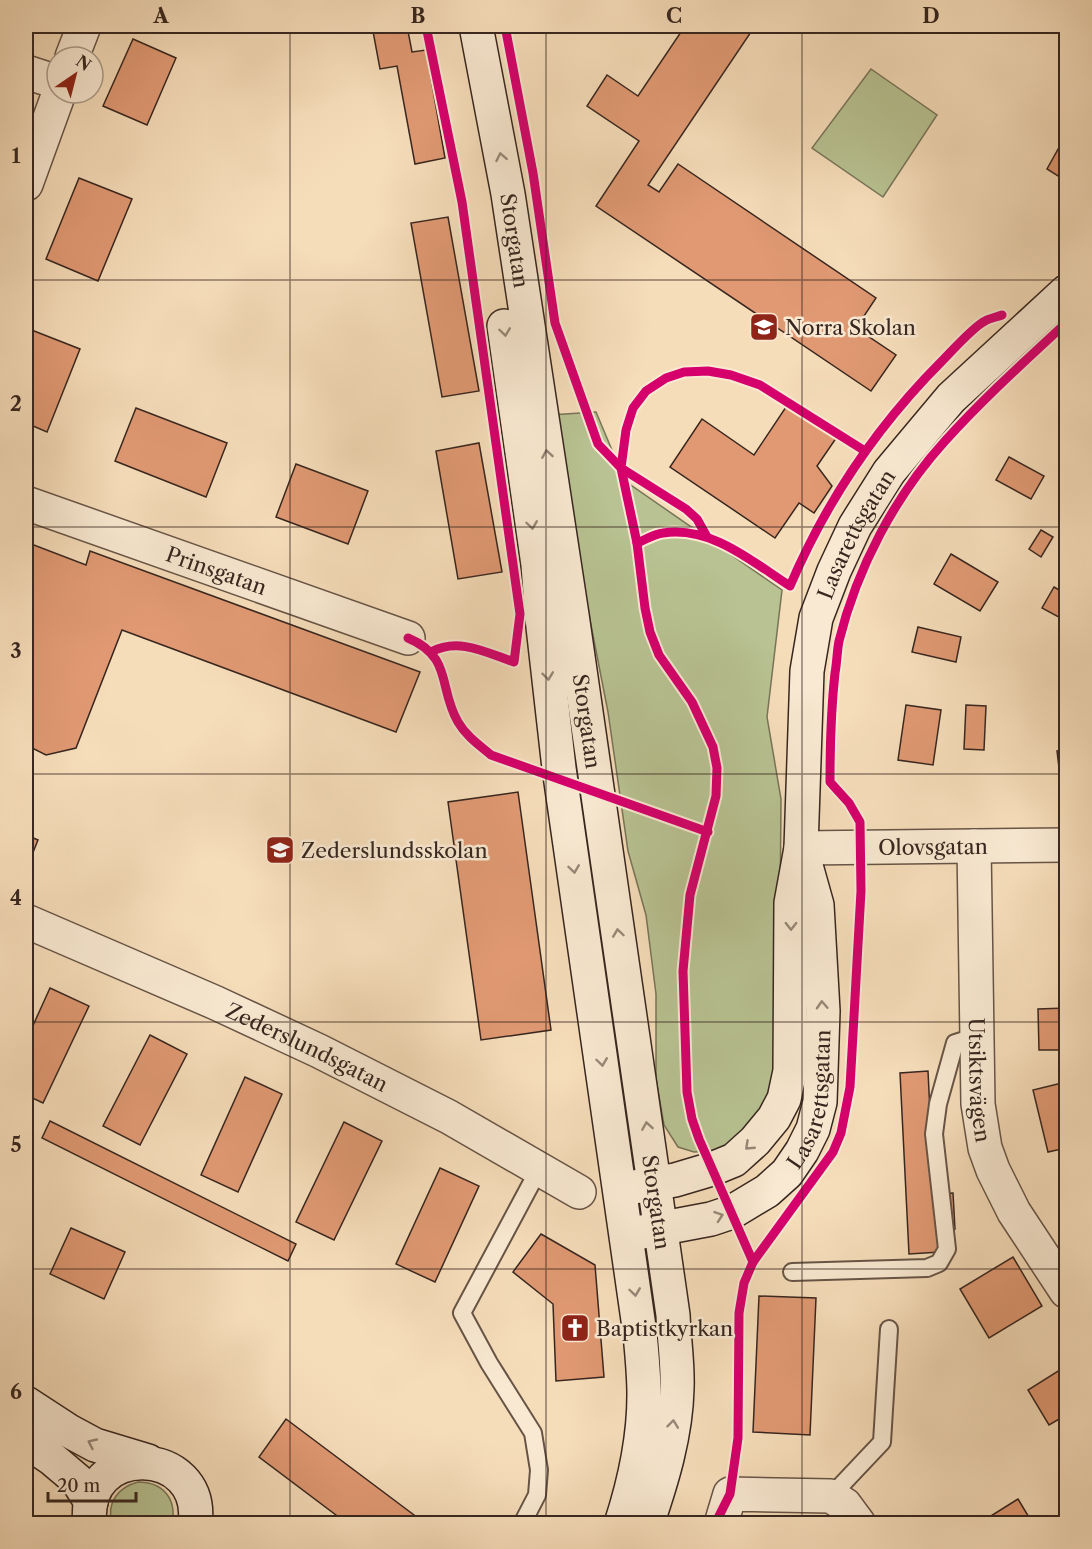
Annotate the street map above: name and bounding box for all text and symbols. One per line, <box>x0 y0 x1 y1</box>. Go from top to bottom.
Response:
text: A <box>152 4 169 28</box>
text: B <box>411 4 426 28</box>
text: C <box>666 4 682 28</box>
text: D <box>922 4 940 28</box>
north arrow <box>45 45 105 105</box>
text: N <box>72 51 95 75</box>
text: 1 <box>12 144 21 168</box>
one-way arrow <box>496 153 508 162</box>
street label: Storgatan <box>496 191 535 289</box>
school or university icon: Norra Skolan <box>748 311 780 343</box>
place label: Norra Skolan <box>785 315 916 340</box>
one-way arrow <box>499 327 511 336</box>
text: 2 <box>10 392 22 416</box>
one-way arrow <box>541 449 554 459</box>
street label: Lasarettsgatan <box>812 465 900 602</box>
one-way arrow <box>526 520 538 529</box>
street label: Prinsgatan <box>163 541 270 600</box>
text: 3 <box>10 639 22 663</box>
one-way arrow <box>542 672 554 681</box>
street label: Storgatan <box>568 672 606 770</box>
street label: Olovsgatan <box>878 833 988 860</box>
school or university icon: Zederslundsskolan <box>264 834 296 866</box>
place label: Zederslundsskolan <box>301 838 488 863</box>
one-way arrow <box>567 865 579 874</box>
text: 4 <box>10 886 22 910</box>
one-way arrow <box>785 922 797 931</box>
one-way arrow <box>612 928 624 937</box>
street label: Zederslundsgatan <box>222 997 392 1096</box>
one-way arrow <box>816 1000 829 1009</box>
street label: Utsiktsvägen <box>964 1017 996 1144</box>
street label: Lasarettsgatan <box>781 1029 835 1173</box>
one-way arrow <box>596 1058 608 1067</box>
one-way arrow <box>641 1121 653 1130</box>
text: 5 <box>10 1133 22 1157</box>
one-way arrow <box>745 1139 756 1150</box>
street label: Storgatan <box>638 1153 676 1251</box>
one-way arrow <box>713 1211 724 1224</box>
one-way arrow <box>628 1287 640 1296</box>
church icon: Baptistkyrkan <box>559 1312 591 1344</box>
place label: Baptistkyrkan <box>596 1316 733 1341</box>
text: 6 <box>10 1380 22 1404</box>
one-way arrow <box>666 1419 679 1428</box>
one-way arrow <box>88 1438 99 1450</box>
scale bar <box>48 1465 136 1503</box>
text: 20 m <box>57 1475 101 1497</box>

